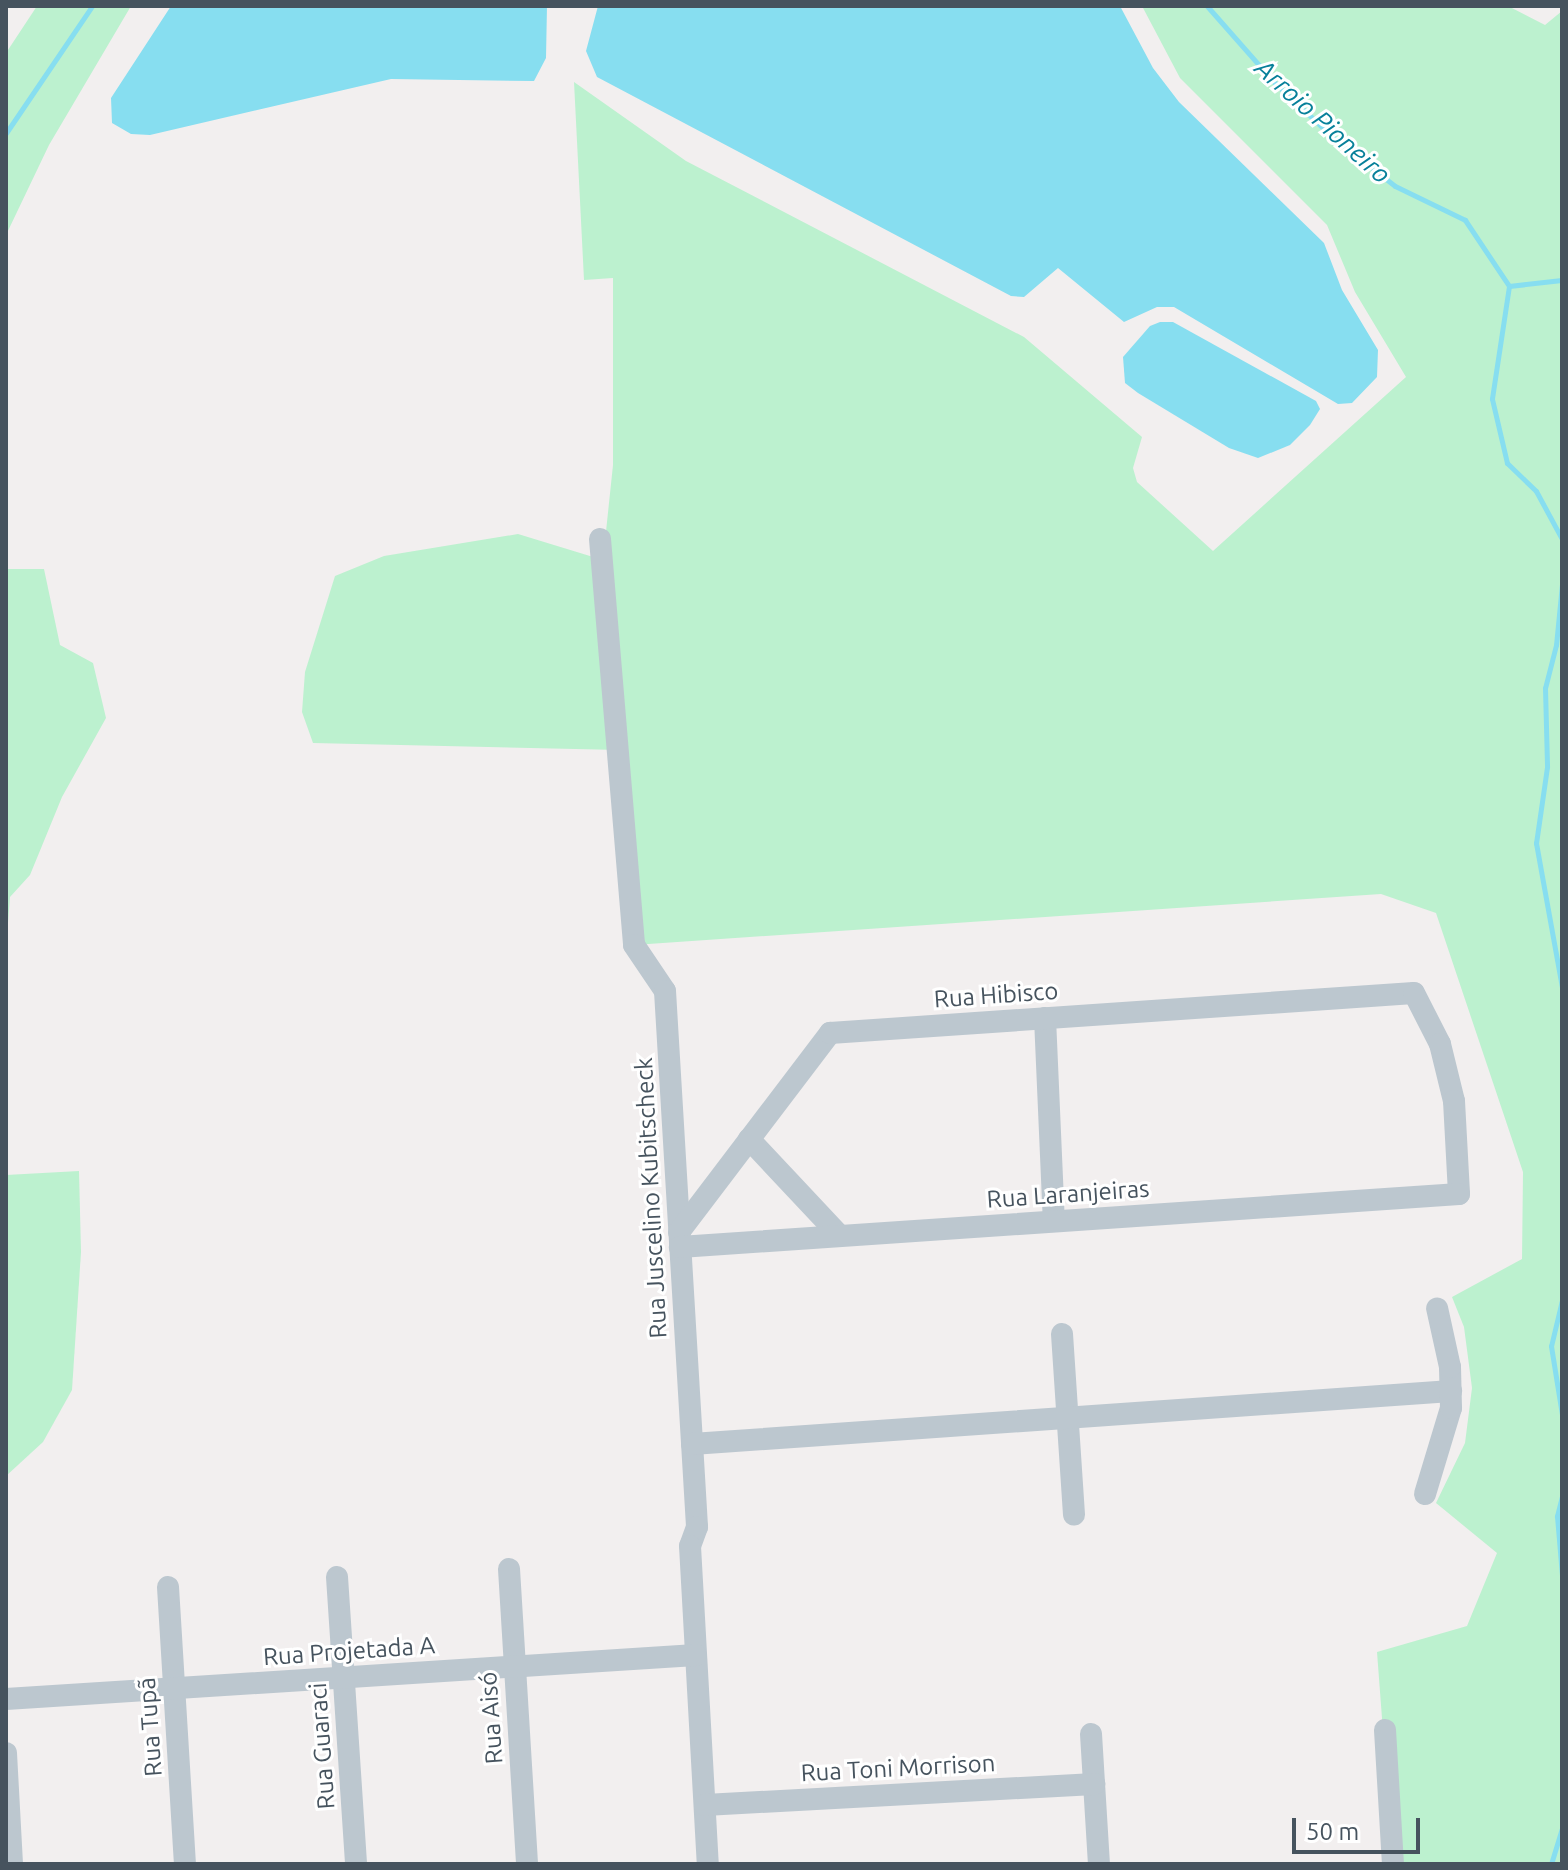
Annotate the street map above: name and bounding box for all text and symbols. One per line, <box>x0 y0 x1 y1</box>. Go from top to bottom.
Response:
water label: Arroio Pioneiro <box>1249 52 1397 190</box>
street label: Rua Hibisco <box>933 976 1059 1014</box>
street label: Rua Juscelino Kubitscheck <box>629 1057 673 1339</box>
street label: Rua Laranjeiras <box>986 1174 1150 1214</box>
street label: Rua Projetada A <box>262 1631 436 1671</box>
street label: Rua Aisó <box>473 1671 509 1765</box>
street label: Rua Tupã <box>132 1676 168 1778</box>
street label: Rua Guaraci <box>303 1682 341 1810</box>
street label: Rua Toni Morrison <box>800 1749 996 1787</box>
scale bar <box>1296 1802 1424 1852</box>
text: 50 m <box>1306 1818 1359 1845</box>

